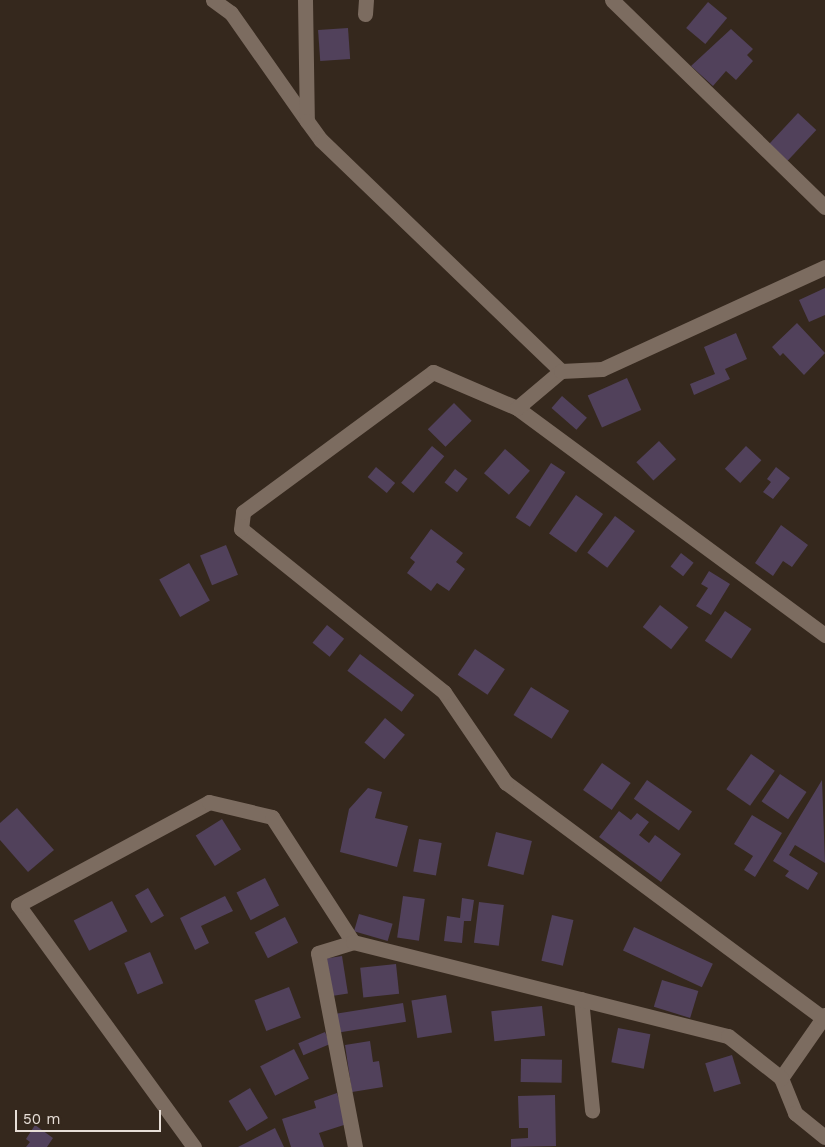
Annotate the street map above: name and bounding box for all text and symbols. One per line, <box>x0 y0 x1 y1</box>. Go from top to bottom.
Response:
scale bar <box>18 1100 164 1132</box>
text: 50 m <box>23 1110 60 1128</box>

